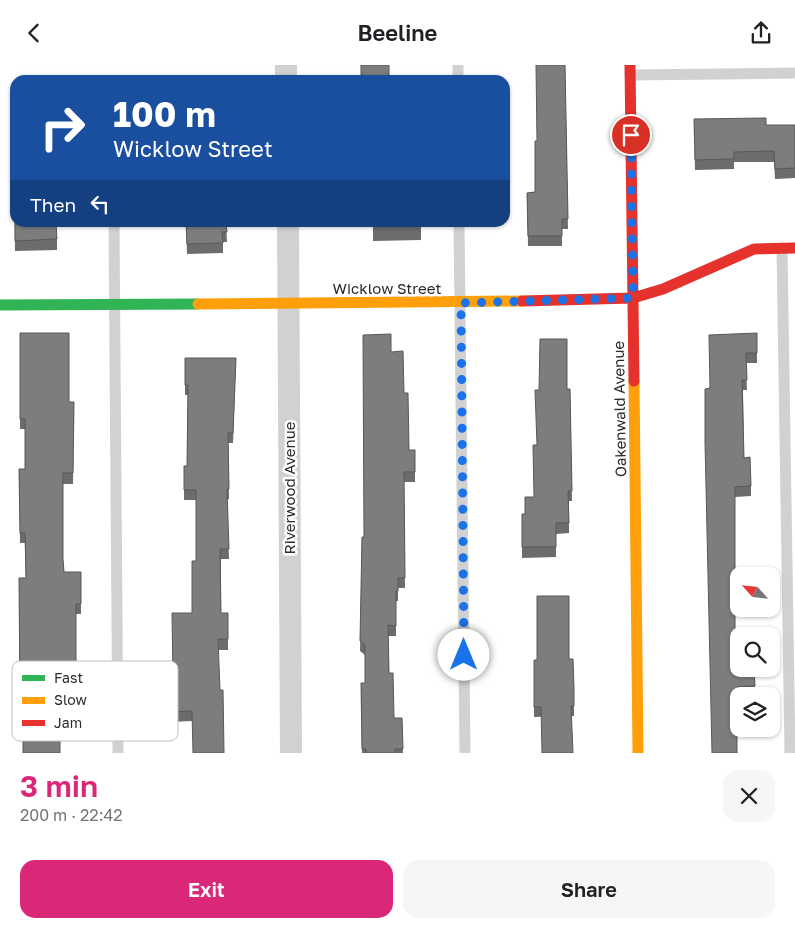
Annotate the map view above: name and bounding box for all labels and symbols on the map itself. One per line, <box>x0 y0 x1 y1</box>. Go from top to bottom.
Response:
pin <box>610 114 652 156</box>
street label: Wicklow Street <box>333 279 441 297</box>
street label: Oakenwald Avenue <box>609 340 629 477</box>
street label: Riverwood Avenue <box>280 421 298 555</box>
north arrow <box>730 567 780 617</box>
position arrow <box>437 628 489 680</box>
legend <box>12 661 178 741</box>
text: Fast <box>54 669 83 686</box>
text: Slow <box>54 691 87 708</box>
text: Jam <box>54 714 82 731</box>

